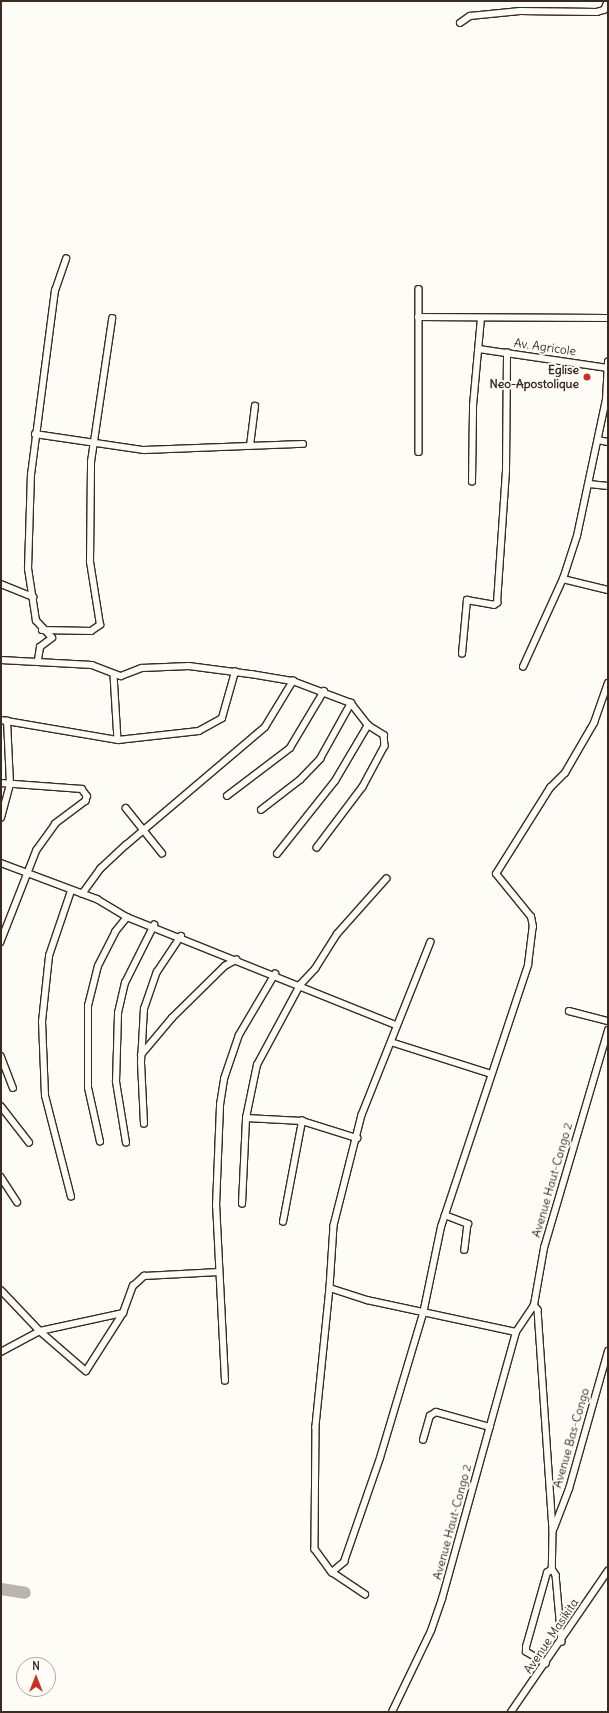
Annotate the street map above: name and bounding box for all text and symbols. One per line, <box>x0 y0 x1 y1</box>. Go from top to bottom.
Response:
street label: Av. Agricole <box>513 336 577 358</box>
place label: Eglise Neo-Apostolique <box>489 363 579 391</box>
marker: Eglise Neo-Apostolique <box>582 372 592 382</box>
street label: Avenue Haut-Congo 2 <box>529 1121 575 1239</box>
street label: Avenue Bas-Congo <box>550 1386 592 1490</box>
street label: Avenue Haut-Congo 2 <box>430 1463 474 1581</box>
street label: Avenue Masikita <box>521 1596 581 1676</box>
north arrow <box>16 1657 56 1697</box>
text: N <box>32 1659 40 1673</box>

